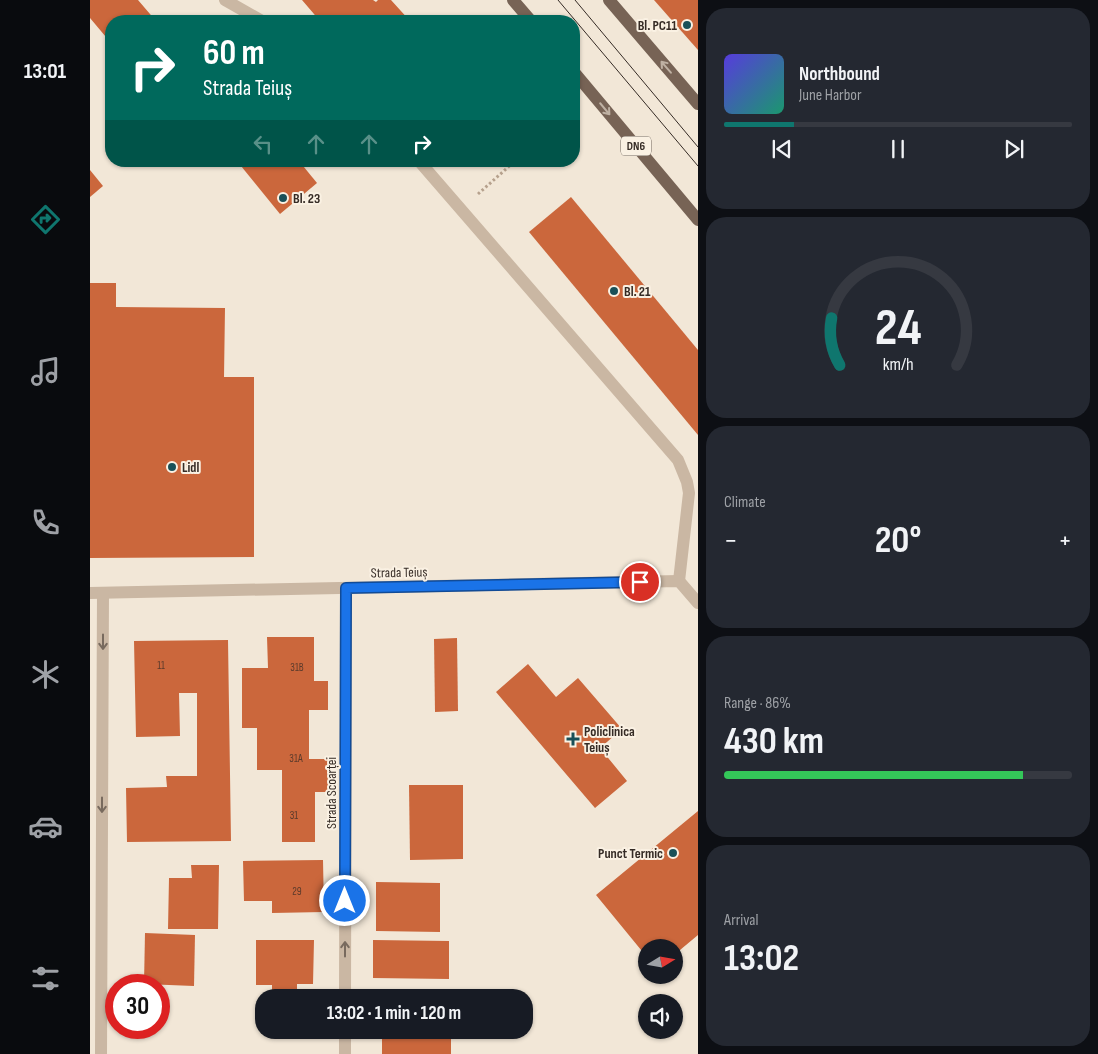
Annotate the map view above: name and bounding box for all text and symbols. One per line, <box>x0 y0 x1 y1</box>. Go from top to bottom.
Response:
place label: Bl. PC11 <box>638 17 678 34</box>
marker: Bl. PC11 <box>681 19 693 31</box>
text: 60 m <box>203 32 265 75</box>
icon: right <box>120 35 185 100</box>
text: 13:01 <box>24 58 66 85</box>
one-way arrow <box>661 61 672 74</box>
text: Northbound <box>799 63 880 86</box>
text: Strada Teiuș <box>203 75 292 102</box>
text: June Harbor <box>799 86 862 105</box>
one-way arrow <box>599 102 610 115</box>
icon: left <box>249 130 277 158</box>
icon: ahead <box>302 130 330 158</box>
icon: ahead <box>355 130 383 158</box>
icon: right <box>408 130 436 158</box>
icon: previous <box>768 135 796 163</box>
icon: pause <box>884 135 912 163</box>
icon: next <box>1000 135 1028 163</box>
road number: DN6 <box>621 136 651 156</box>
place label: Bl. 23 <box>293 190 320 207</box>
marker: Bl. 23 <box>277 192 289 204</box>
icon: directions <box>28 202 63 237</box>
place label: Bl. 21 <box>624 283 651 300</box>
marker: Bl. 21 <box>608 285 620 297</box>
text: 24 <box>875 297 921 360</box>
icon: music <box>28 354 63 389</box>
text: km/h <box>883 354 913 375</box>
place label: Lidl <box>182 459 199 476</box>
marker: Lidl <box>166 461 178 473</box>
text: Climate <box>724 493 766 512</box>
icon: phone <box>28 505 63 540</box>
text: 20° <box>875 518 921 563</box>
text: − <box>724 524 738 557</box>
text: + <box>1058 524 1072 557</box>
pin <box>619 561 661 603</box>
street label: Strada Teiuș <box>370 564 428 581</box>
icon: arrive <box>626 568 654 596</box>
one-way arrow <box>98 634 108 650</box>
icon: climate <box>28 657 63 692</box>
house number: 11 <box>157 659 165 672</box>
house number: 31B <box>290 661 304 674</box>
text: Range · 86% <box>724 694 791 713</box>
text: 430 km <box>724 719 824 764</box>
place label: Policlinica Teiuș <box>584 723 635 756</box>
marker: Policlinica Teiuș <box>566 732 580 746</box>
house number: 31A <box>289 752 303 765</box>
street label: Strada Scoarței <box>323 757 340 829</box>
one-way arrow <box>97 796 107 812</box>
icon: car <box>28 809 63 844</box>
house number: 31 <box>290 809 298 822</box>
place label: Punct Termic <box>598 845 663 862</box>
marker: Punct Termic <box>667 847 679 859</box>
position arrow <box>318 874 370 926</box>
house number: 29 <box>292 885 302 898</box>
text: Arrival <box>724 911 758 930</box>
text: 13:02 <box>724 936 799 981</box>
north arrow <box>638 939 682 984</box>
map controls <box>638 939 683 1039</box>
one-way arrow <box>340 941 350 958</box>
icon: filters <box>28 961 63 996</box>
speed limit sign: 30 <box>105 974 170 1039</box>
button: sound <box>638 994 683 1039</box>
text: 13:02 · 1 min · 120 m <box>327 1002 461 1025</box>

